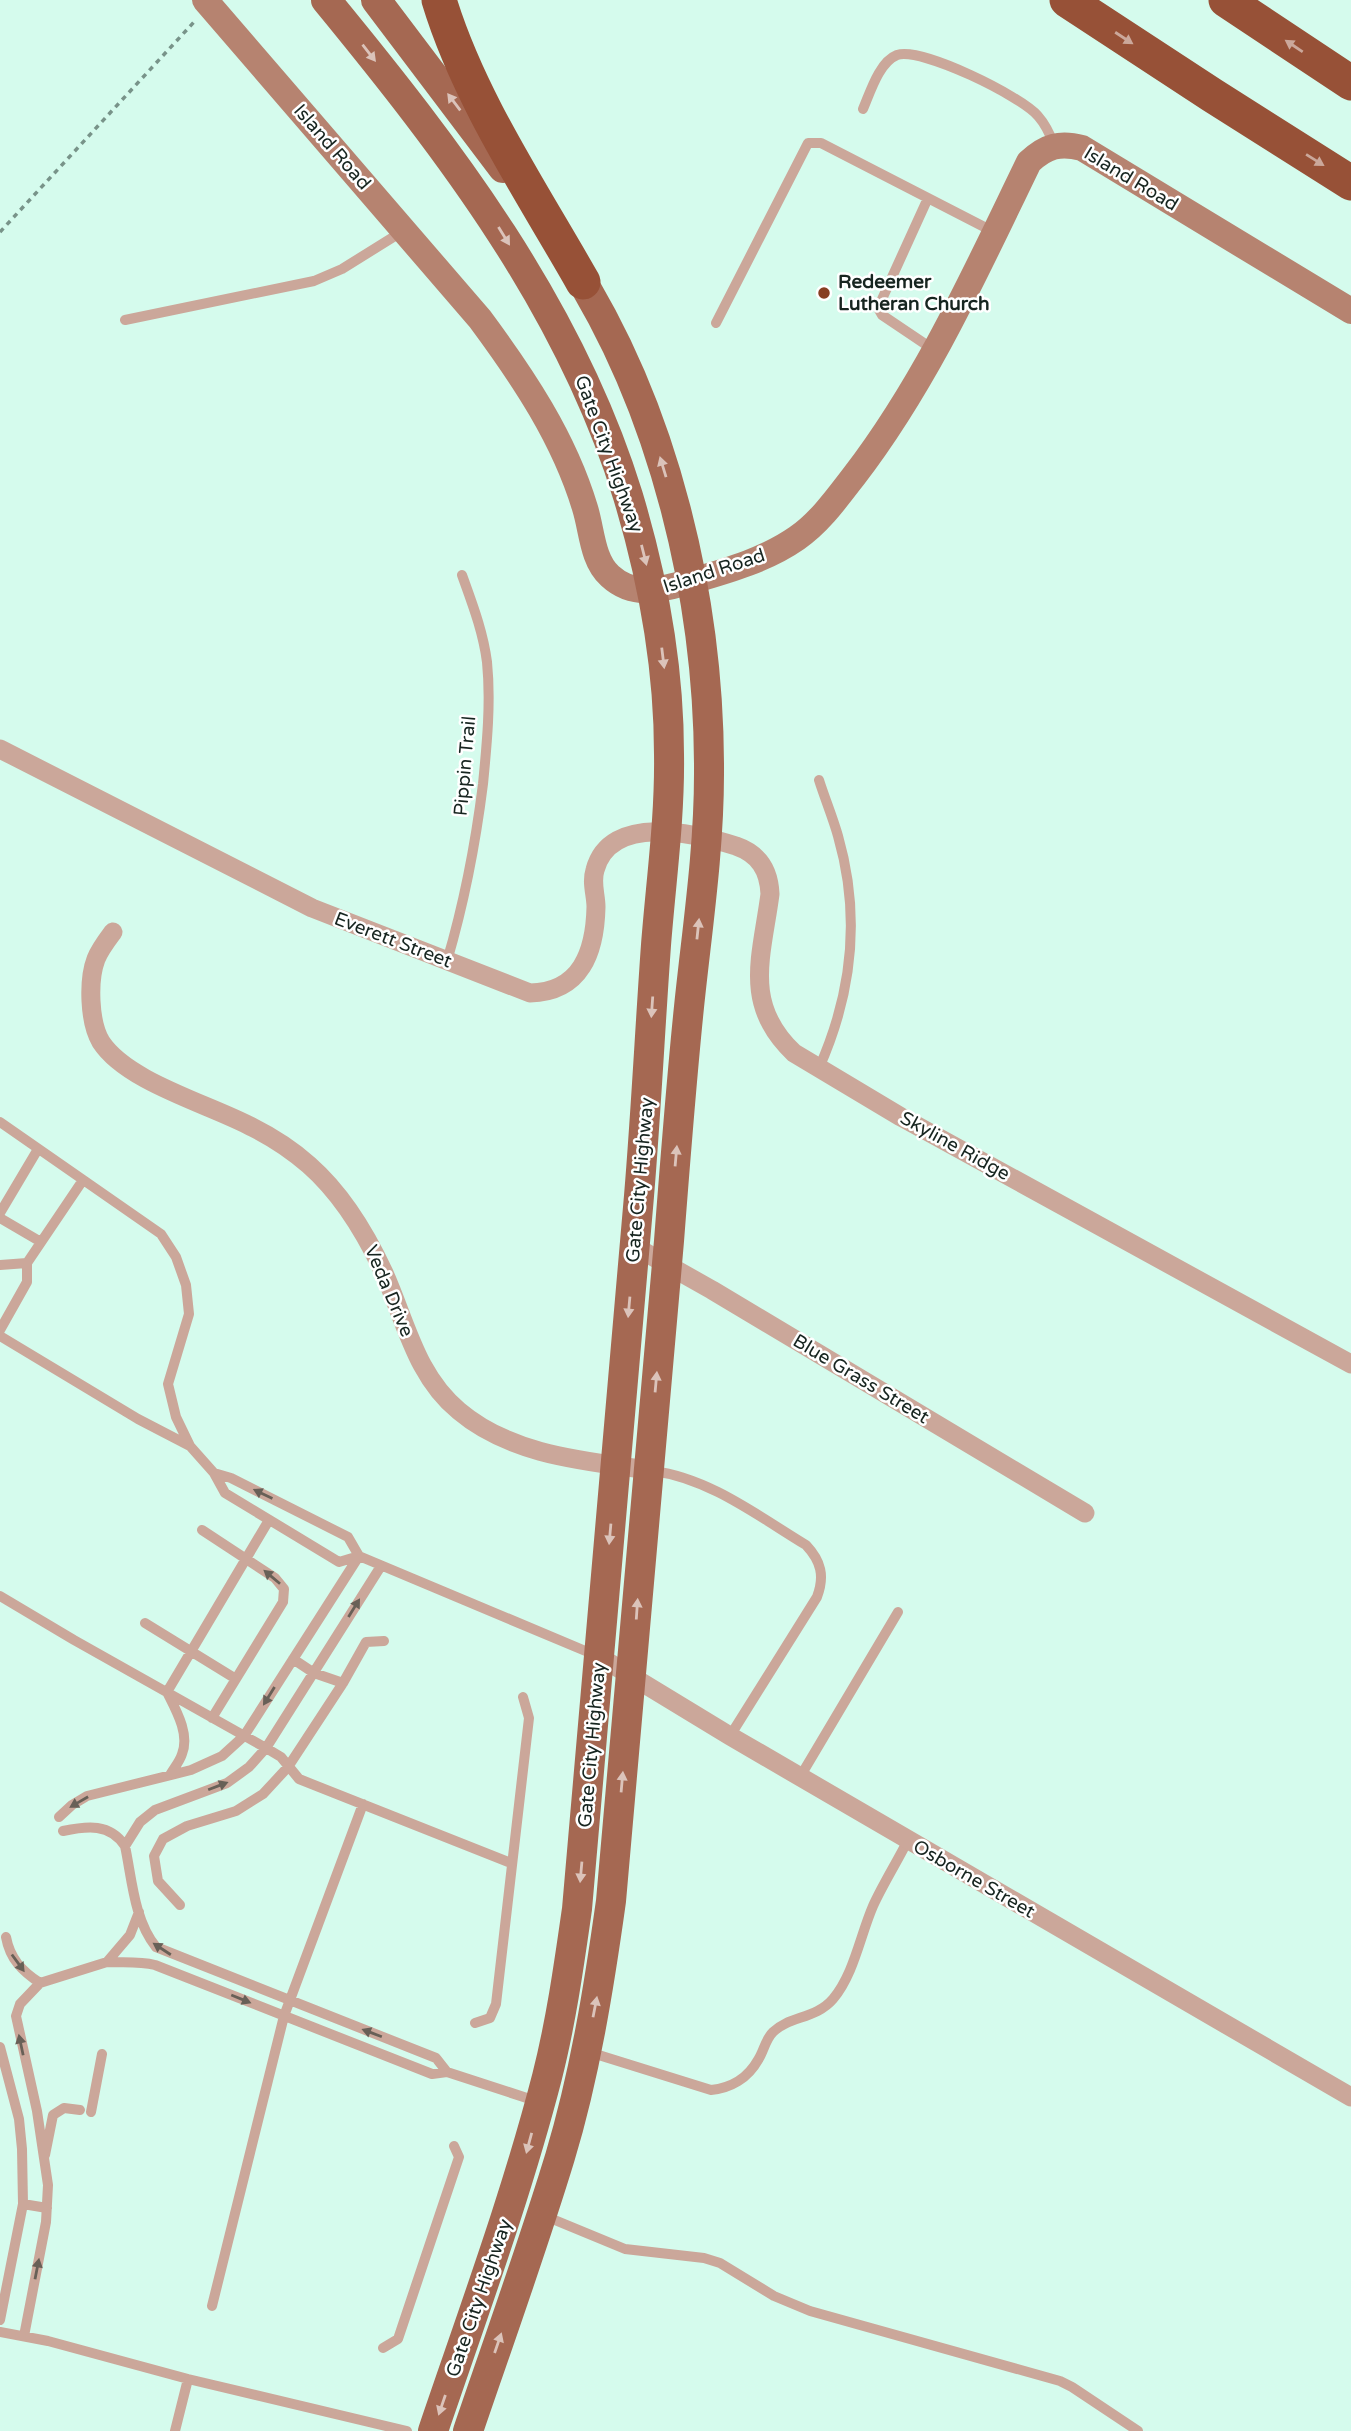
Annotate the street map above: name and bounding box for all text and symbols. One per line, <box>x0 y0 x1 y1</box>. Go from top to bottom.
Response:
one-way arrow <box>1114 31 1134 44</box>
one-way arrow <box>1284 39 1304 52</box>
one-way arrow <box>362 44 376 62</box>
one-way arrow <box>446 94 461 112</box>
street label: Island Road <box>289 100 375 194</box>
street label: Island Road <box>1080 142 1182 216</box>
one-way arrow <box>1306 154 1325 167</box>
one-way arrow <box>498 226 511 245</box>
place label: Redeemer Lutheran Church <box>838 271 990 315</box>
marker: Redeemer Lutheran Church <box>816 285 832 301</box>
street label: Gate City Highway <box>570 372 648 536</box>
one-way arrow <box>657 456 667 477</box>
one-way arrow <box>639 544 650 566</box>
street label: Island Road <box>660 544 768 598</box>
one-way arrow <box>657 647 668 669</box>
street label: Pippin Trail <box>450 715 480 817</box>
street label: Everett Street <box>331 908 455 972</box>
one-way arrow <box>692 918 703 940</box>
one-way arrow <box>647 996 658 1018</box>
street label: Gate City Highway <box>622 1096 658 1264</box>
street label: Skyline Ridge <box>896 1107 1014 1185</box>
one-way arrow <box>671 1144 682 1166</box>
street label: Veda Drive <box>360 1242 418 1340</box>
one-way arrow <box>623 1296 634 1318</box>
street label: Blue Grass Street <box>789 1330 933 1428</box>
one-way arrow <box>651 1371 662 1393</box>
one-way arrow <box>253 1489 273 1500</box>
one-way arrow <box>604 1523 615 1545</box>
one-way arrow <box>263 1570 280 1585</box>
one-way arrow <box>631 1598 642 1620</box>
one-way arrow <box>348 1599 361 1618</box>
street label: Gate City Highway <box>574 1661 610 1829</box>
one-way arrow <box>263 1687 276 1706</box>
one-way arrow <box>617 1770 628 1792</box>
one-way arrow <box>207 1780 228 1791</box>
one-way arrow <box>70 1796 89 1808</box>
street label: Osborne Street <box>909 1835 1039 1923</box>
one-way arrow <box>575 1861 586 1883</box>
one-way arrow <box>152 1942 171 1955</box>
one-way arrow <box>11 1954 25 1973</box>
one-way arrow <box>231 1993 252 2004</box>
one-way arrow <box>589 1996 600 2018</box>
one-way arrow <box>362 2027 383 2038</box>
one-way arrow <box>16 2034 27 2056</box>
one-way arrow <box>523 2132 533 2153</box>
street label: Gate City Highway <box>442 2216 516 2380</box>
one-way arrow <box>32 2258 43 2280</box>
one-way arrow <box>493 2332 504 2353</box>
one-way arrow <box>436 2395 447 2416</box>

